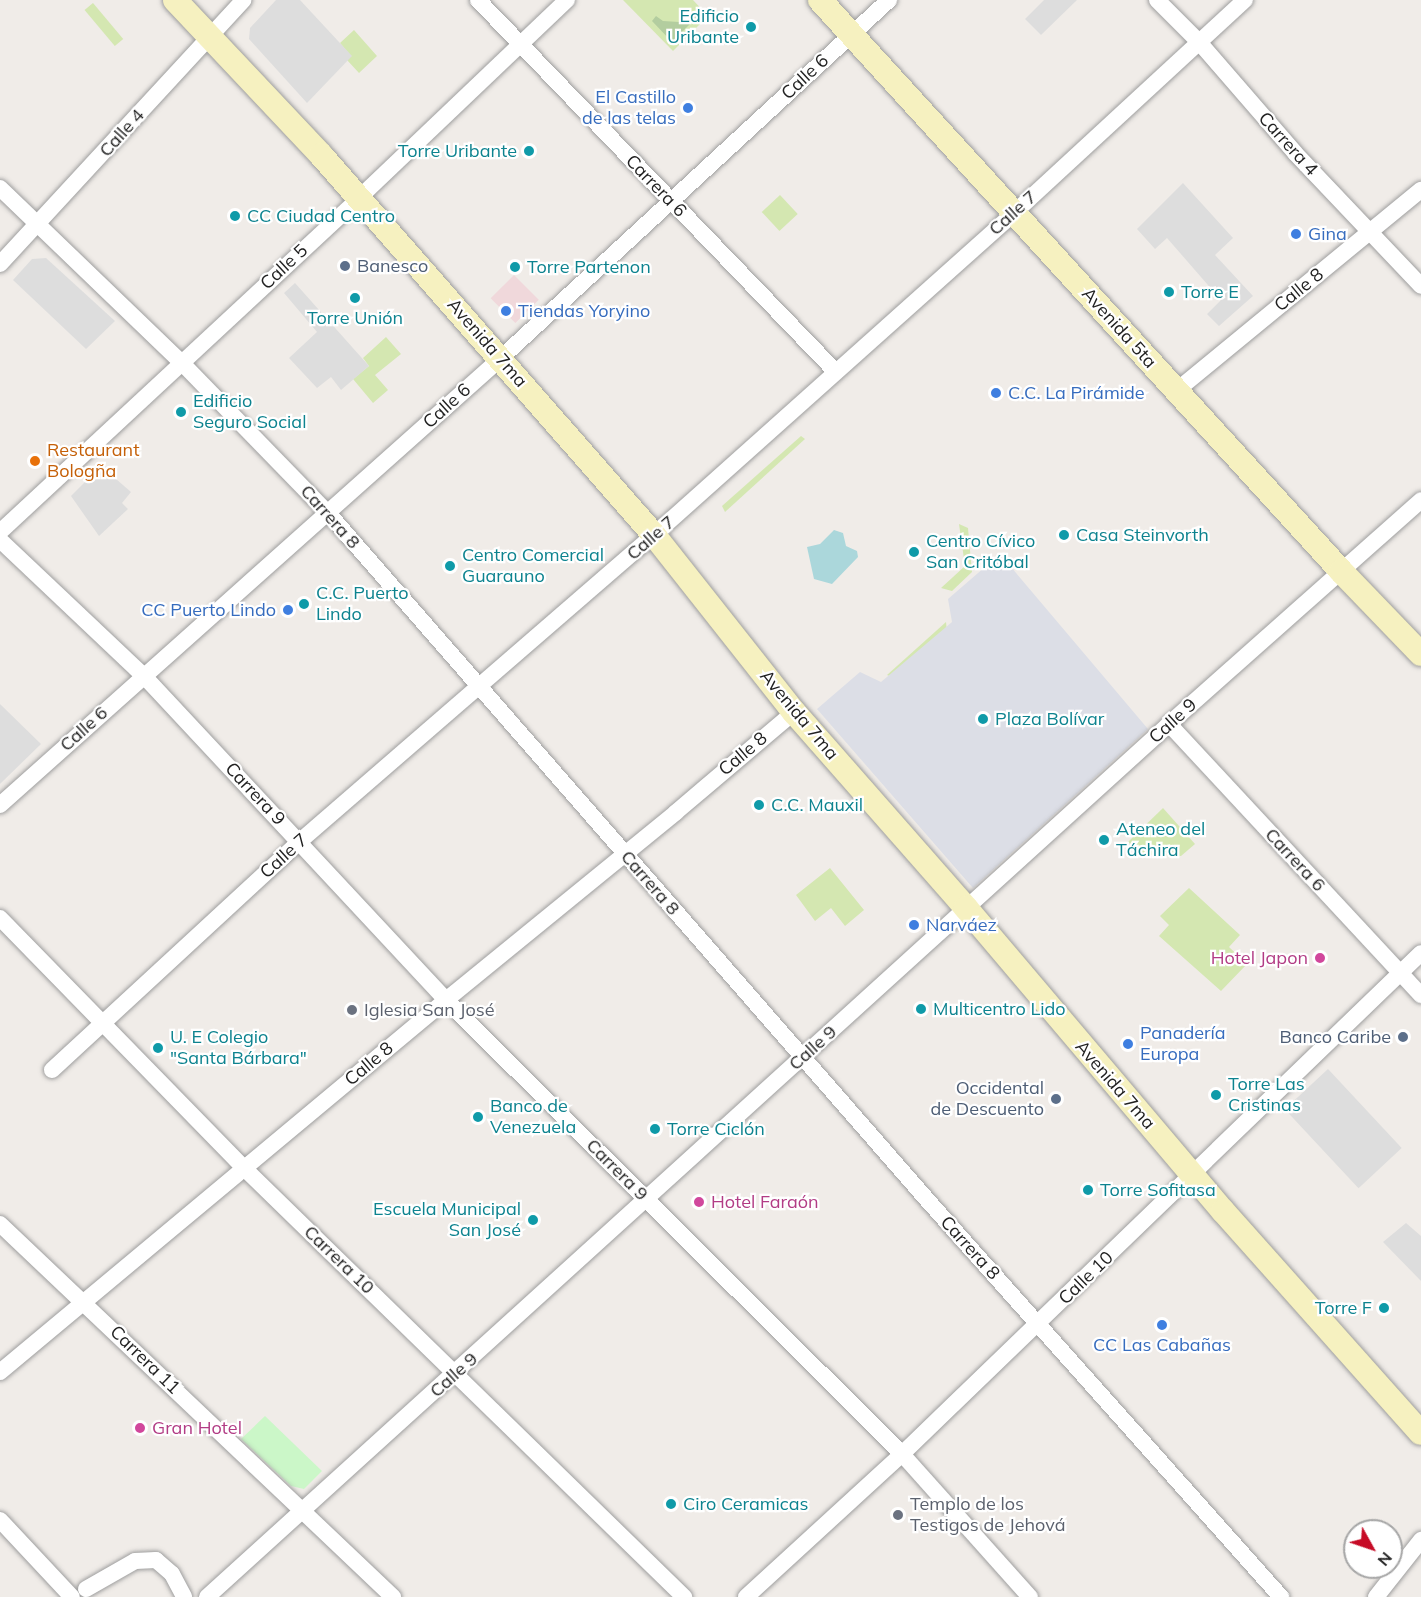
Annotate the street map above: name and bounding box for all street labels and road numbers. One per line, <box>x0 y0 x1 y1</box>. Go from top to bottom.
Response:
street label: Calle 6 <box>777 50 833 104</box>
street label: Calle 4 <box>95 105 149 161</box>
street label: Carrera 4 <box>1254 108 1322 180</box>
street label: Carrera 6 <box>621 150 691 222</box>
street label: Calle 7 <box>985 186 1041 240</box>
street label: Calle 5 <box>256 240 312 294</box>
street label: Calle 8 <box>1270 264 1328 316</box>
street label: Avenida 5ta <box>1077 283 1161 373</box>
street label: Avenida 7ma <box>443 294 531 392</box>
street label: Calle 6 <box>419 379 475 433</box>
street label: Carrera 8 <box>296 481 364 553</box>
street label: Calle 7 <box>623 511 679 565</box>
street label: Avenida 7ma <box>755 666 843 764</box>
street label: Calle 9 <box>1145 694 1201 748</box>
street label: Calle 6 <box>56 702 112 756</box>
street label: Calle 8 <box>714 728 772 780</box>
street label: Carrera 9 <box>220 758 290 830</box>
street label: Carrera 6 <box>1260 824 1330 896</box>
street label: Calle 7 <box>256 829 312 883</box>
street label: Carrera 8 <box>616 846 684 920</box>
street label: Calle 9 <box>785 1021 841 1075</box>
street label: Avenida 7ma <box>1071 1036 1159 1134</box>
street label: Calle 8 <box>340 1038 398 1090</box>
street label: Carrera 9 <box>582 1135 652 1205</box>
street label: Carrera 8 <box>936 1212 1004 1284</box>
street label: Carrera 10 <box>299 1221 379 1299</box>
street label: Calle 10 <box>1054 1247 1118 1309</box>
street label: Carrera 11 <box>105 1321 185 1399</box>
street label: Calle 9 <box>426 1348 482 1402</box>

